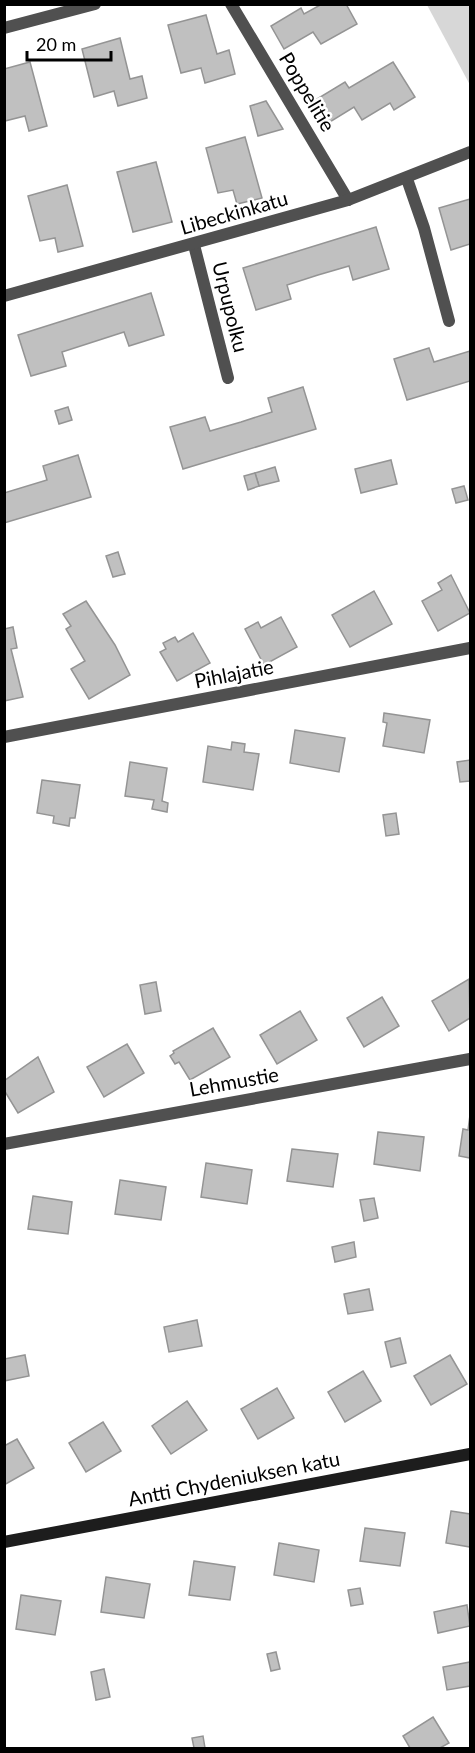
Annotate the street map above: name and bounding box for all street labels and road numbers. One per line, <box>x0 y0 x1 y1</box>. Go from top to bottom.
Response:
street label: Poppelitie <box>275 48 341 135</box>
street label: Libeckinkatu <box>177 185 290 239</box>
street label: Urpupolku <box>208 259 254 355</box>
street label: Pihlajatie <box>192 654 275 692</box>
street label: Lehmustie <box>187 1061 280 1101</box>
street label: Antti Chydeniuksen katu <box>126 1446 342 1510</box>

